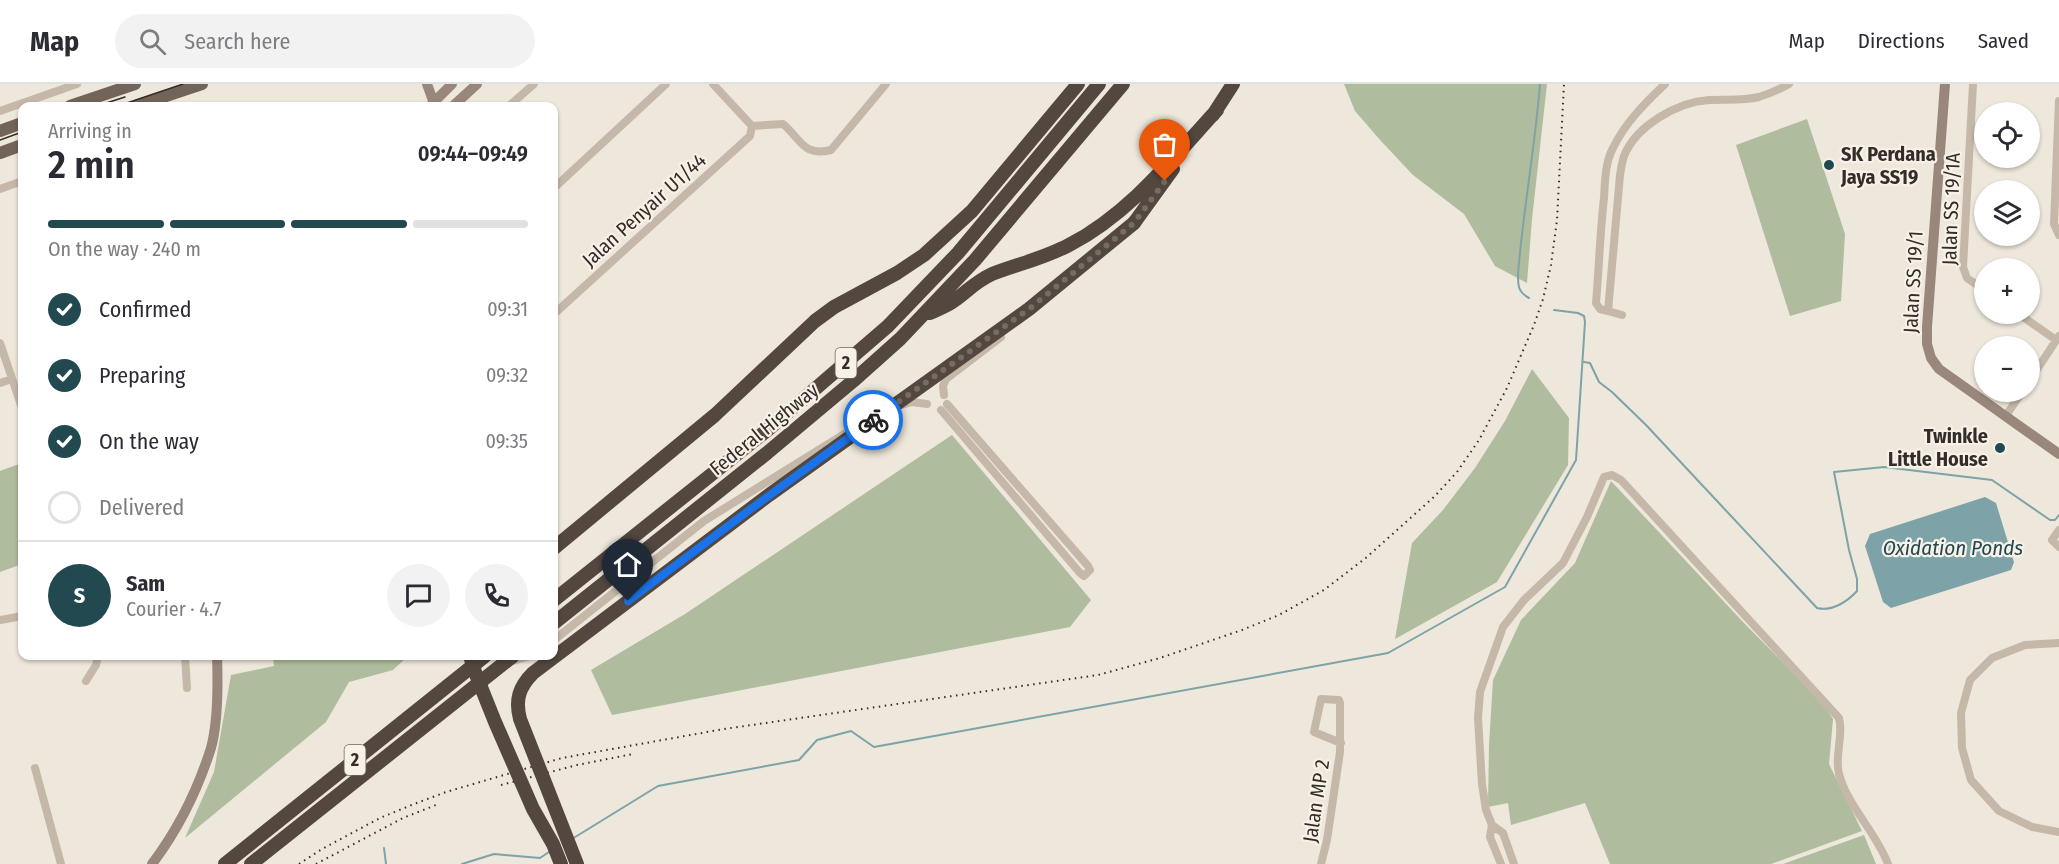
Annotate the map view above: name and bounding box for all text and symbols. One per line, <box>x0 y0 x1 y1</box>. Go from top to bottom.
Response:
search box <box>115 14 535 68</box>
text: Map <box>30 25 79 58</box>
icon: search <box>136 25 169 58</box>
text: Search here <box>184 28 290 55</box>
text: Map <box>1788 28 1825 54</box>
text: Directions <box>1858 28 1945 54</box>
text: Saved <box>1978 28 2029 54</box>
map controls <box>1974 102 2040 402</box>
button: locate <box>1974 102 2040 168</box>
text: Arriving in <box>48 119 132 143</box>
pin <box>1139 119 1190 181</box>
icon: bag <box>1148 128 1181 161</box>
text: 09:44–09:49 <box>418 140 528 167</box>
text: 2 min <box>48 142 135 188</box>
place label: SK Perdana Jaya SS19 <box>1840 142 1936 189</box>
street label: Jalan Penyair U1/44 <box>577 148 711 272</box>
street label: Jalan SS 19/1A <box>1937 152 1965 266</box>
marker: SK Perdana Jaya SS19 <box>1822 158 1836 172</box>
button: layers <box>1974 180 2040 246</box>
street label: Jalan SS 19/1 <box>1898 230 1928 334</box>
text: On the way · 240 m <box>48 237 201 261</box>
button: + <box>1974 258 2040 324</box>
icon: check <box>48 293 81 326</box>
text: Confirmed <box>99 296 192 323</box>
text: 09:31 <box>487 297 528 321</box>
button: − <box>1974 336 2040 402</box>
road number: 2 <box>836 348 856 378</box>
icon: check <box>48 359 81 392</box>
text: Preparing <box>99 362 185 389</box>
text: 09:32 <box>486 363 528 387</box>
street label: Federal Highway <box>705 378 823 480</box>
courier <box>843 390 903 450</box>
icon: bike <box>857 404 890 437</box>
place label: Twinkle Little House <box>1888 424 1988 471</box>
icon: check <box>48 425 81 458</box>
text: On the way <box>99 428 199 455</box>
text: 09:35 <box>485 429 528 453</box>
marker: Twinkle Little House <box>1993 441 2007 455</box>
text: Delivered <box>99 494 184 521</box>
water label: Oxidation Ponds <box>1883 535 2023 561</box>
pin <box>602 539 653 601</box>
icon: home <box>611 548 644 581</box>
button: chat <box>387 564 450 627</box>
button: phone <box>465 564 528 627</box>
text: Sam <box>126 570 165 597</box>
text: S <box>74 582 85 609</box>
text: Courier · 4.7 <box>126 597 221 621</box>
road number: 2 <box>344 745 366 775</box>
street label: Jalan MP 2 <box>1298 758 1334 844</box>

